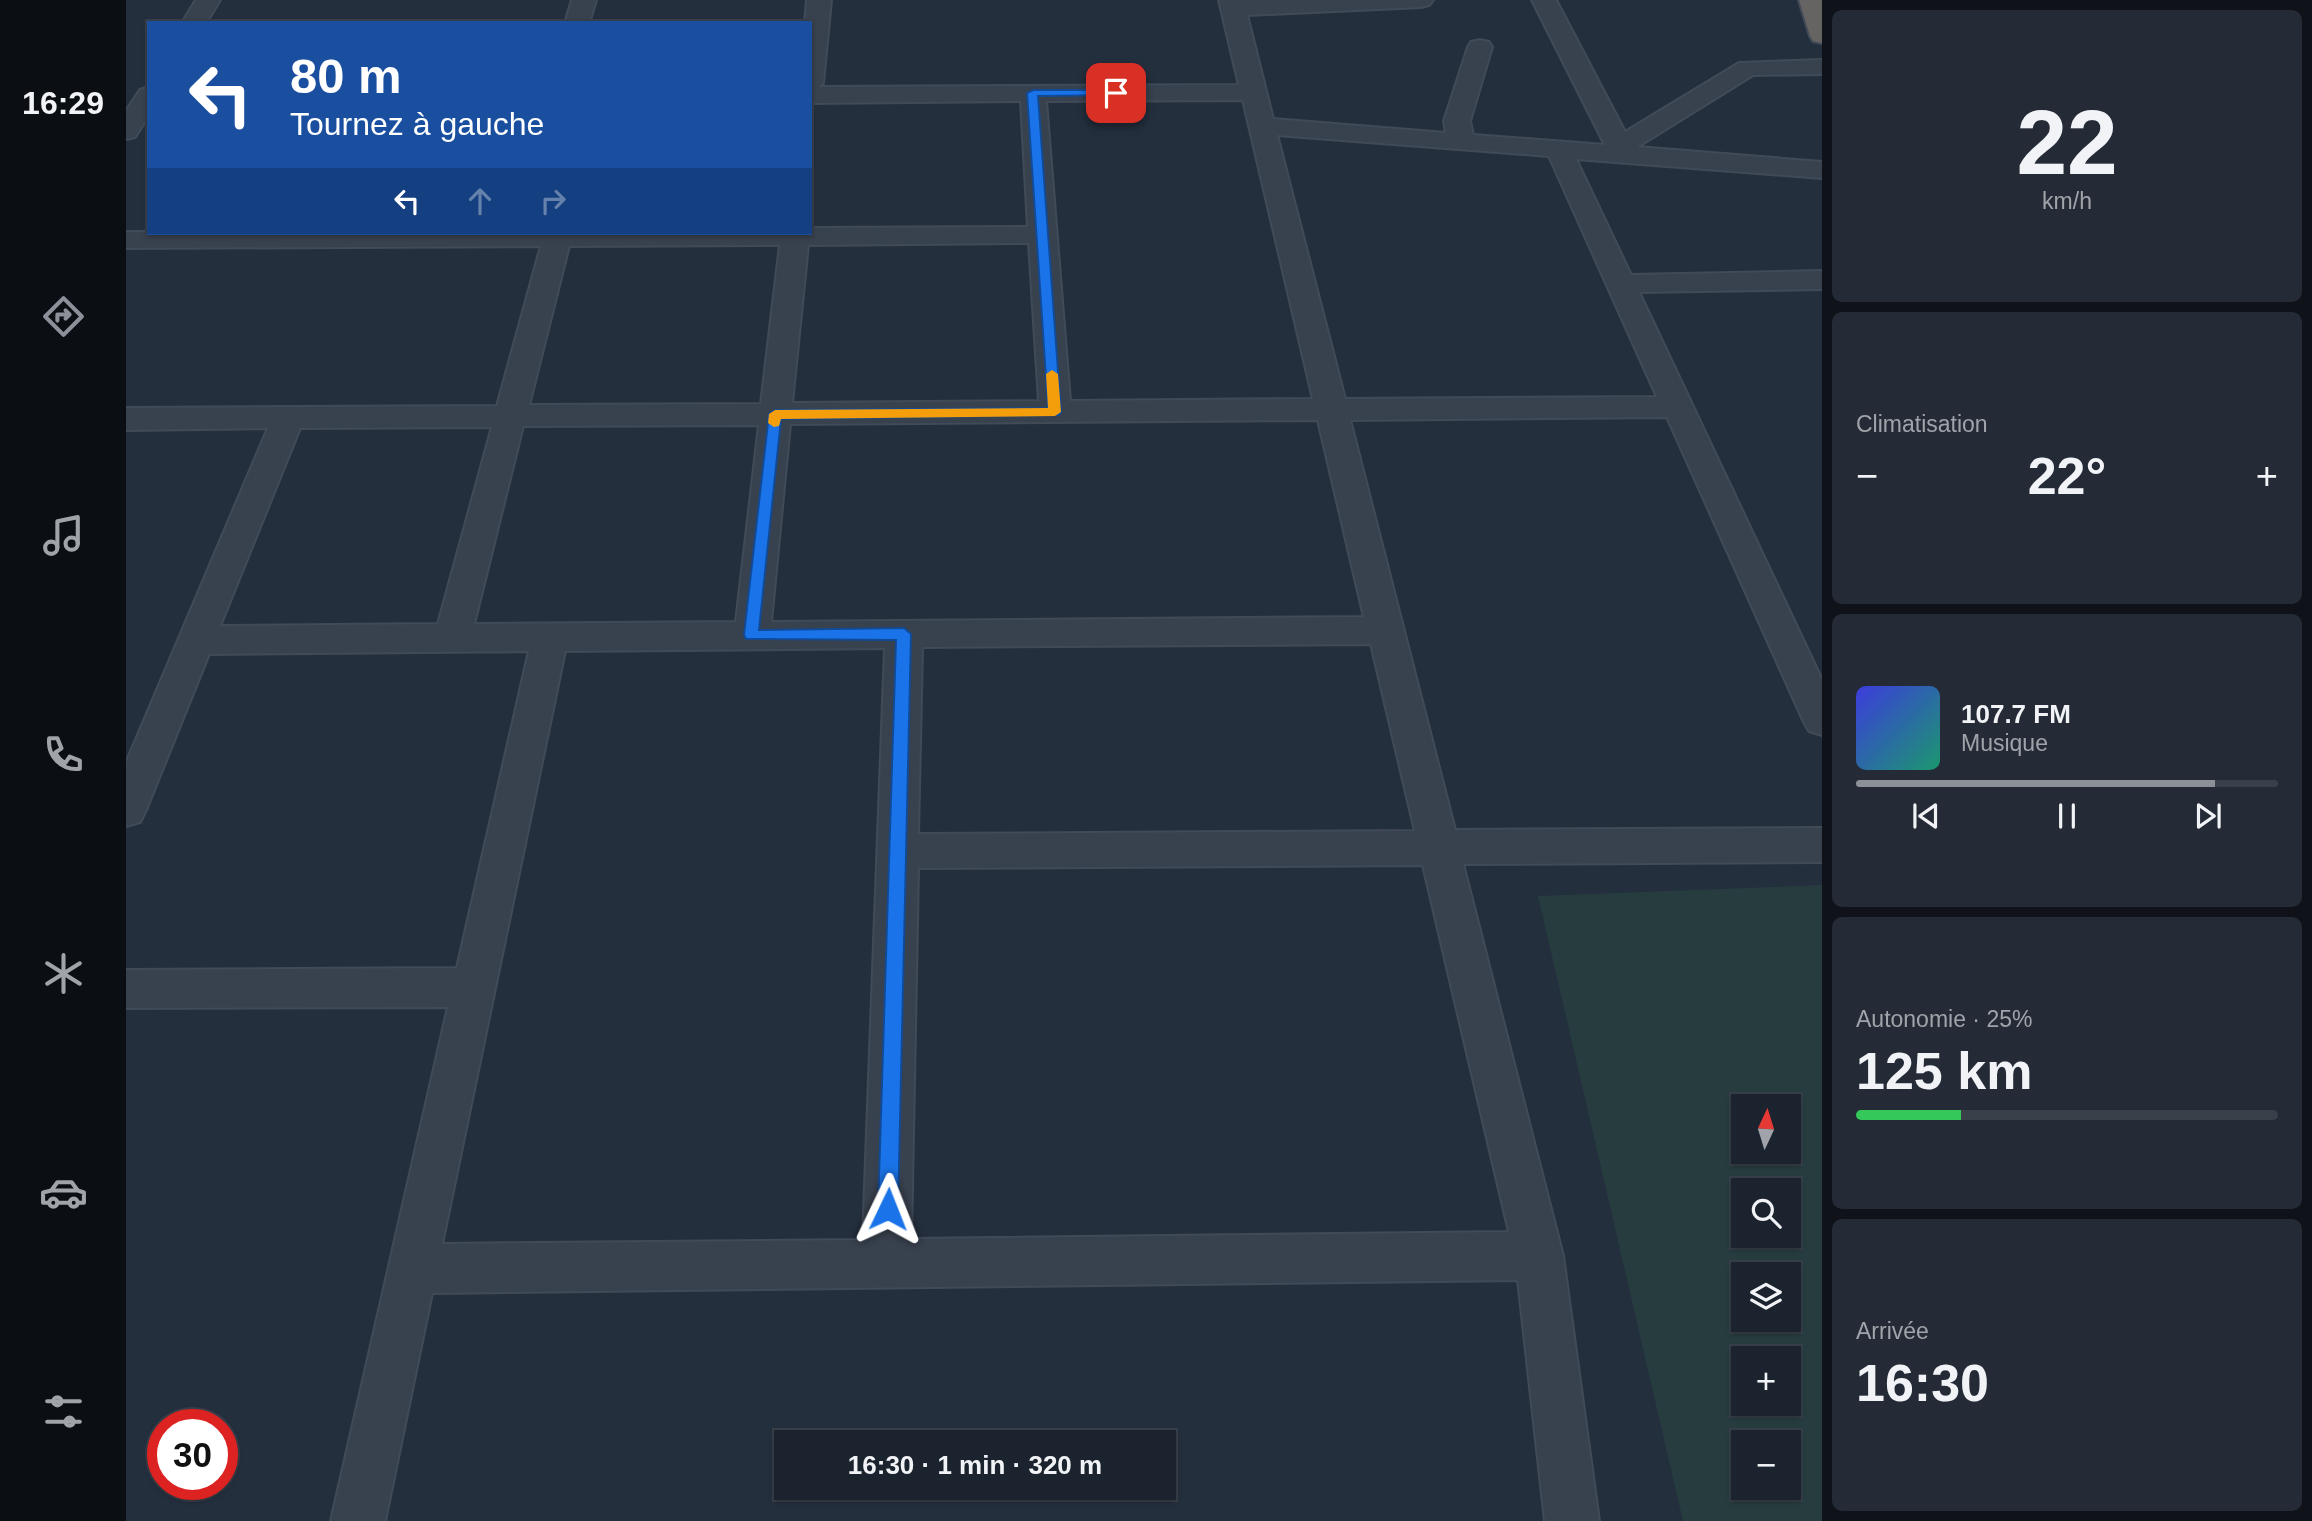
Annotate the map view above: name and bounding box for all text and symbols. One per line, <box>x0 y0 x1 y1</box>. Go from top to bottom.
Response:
icon: left <box>175 49 266 140</box>
text: 80 m <box>290 49 402 103</box>
pin <box>1086 63 1146 123</box>
icon: arrive <box>1097 74 1135 112</box>
text: 16:29 <box>22 85 104 121</box>
text: 22 <box>2016 92 2118 193</box>
text: Tournez à gauche <box>290 106 544 142</box>
icon: left <box>388 182 426 220</box>
icon: ahead <box>461 182 499 220</box>
icon: right <box>534 182 572 220</box>
text: km/h <box>2042 188 2092 214</box>
icon: directions <box>39 292 88 341</box>
text: Climatisation <box>1856 411 1988 437</box>
text: 22° <box>2028 447 2106 505</box>
text: − <box>1856 455 1878 497</box>
text: + <box>2256 455 2278 497</box>
icon: music <box>39 511 88 560</box>
text: 107.7 FM <box>1961 699 2071 729</box>
icon: phone <box>39 730 88 779</box>
text: Musique <box>1961 730 2048 756</box>
icon: previous <box>1907 797 1945 835</box>
icon: pause <box>2048 797 2086 835</box>
icon: next <box>2189 797 2227 835</box>
icon: climate <box>39 949 88 998</box>
text: Autonomie · 25% <box>1856 1006 2032 1032</box>
text: 125 km <box>1856 1042 2032 1100</box>
north arrow <box>1731 1094 1801 1164</box>
map controls <box>1731 1094 1801 1500</box>
icon: car <box>39 1168 88 1217</box>
position arrow <box>851 1172 925 1246</box>
button: search <box>1731 1178 1801 1248</box>
button: layers <box>1731 1262 1801 1332</box>
text: Arrivée <box>1856 1318 1929 1344</box>
button: + <box>1731 1346 1801 1416</box>
text: 16:30 <box>1856 1354 1989 1412</box>
icon: filters <box>39 1387 88 1436</box>
speed limit sign: 30 <box>147 1409 238 1500</box>
button: − <box>1731 1430 1801 1500</box>
text: 16:30 · 1 min · 320 m <box>848 1450 1102 1480</box>

